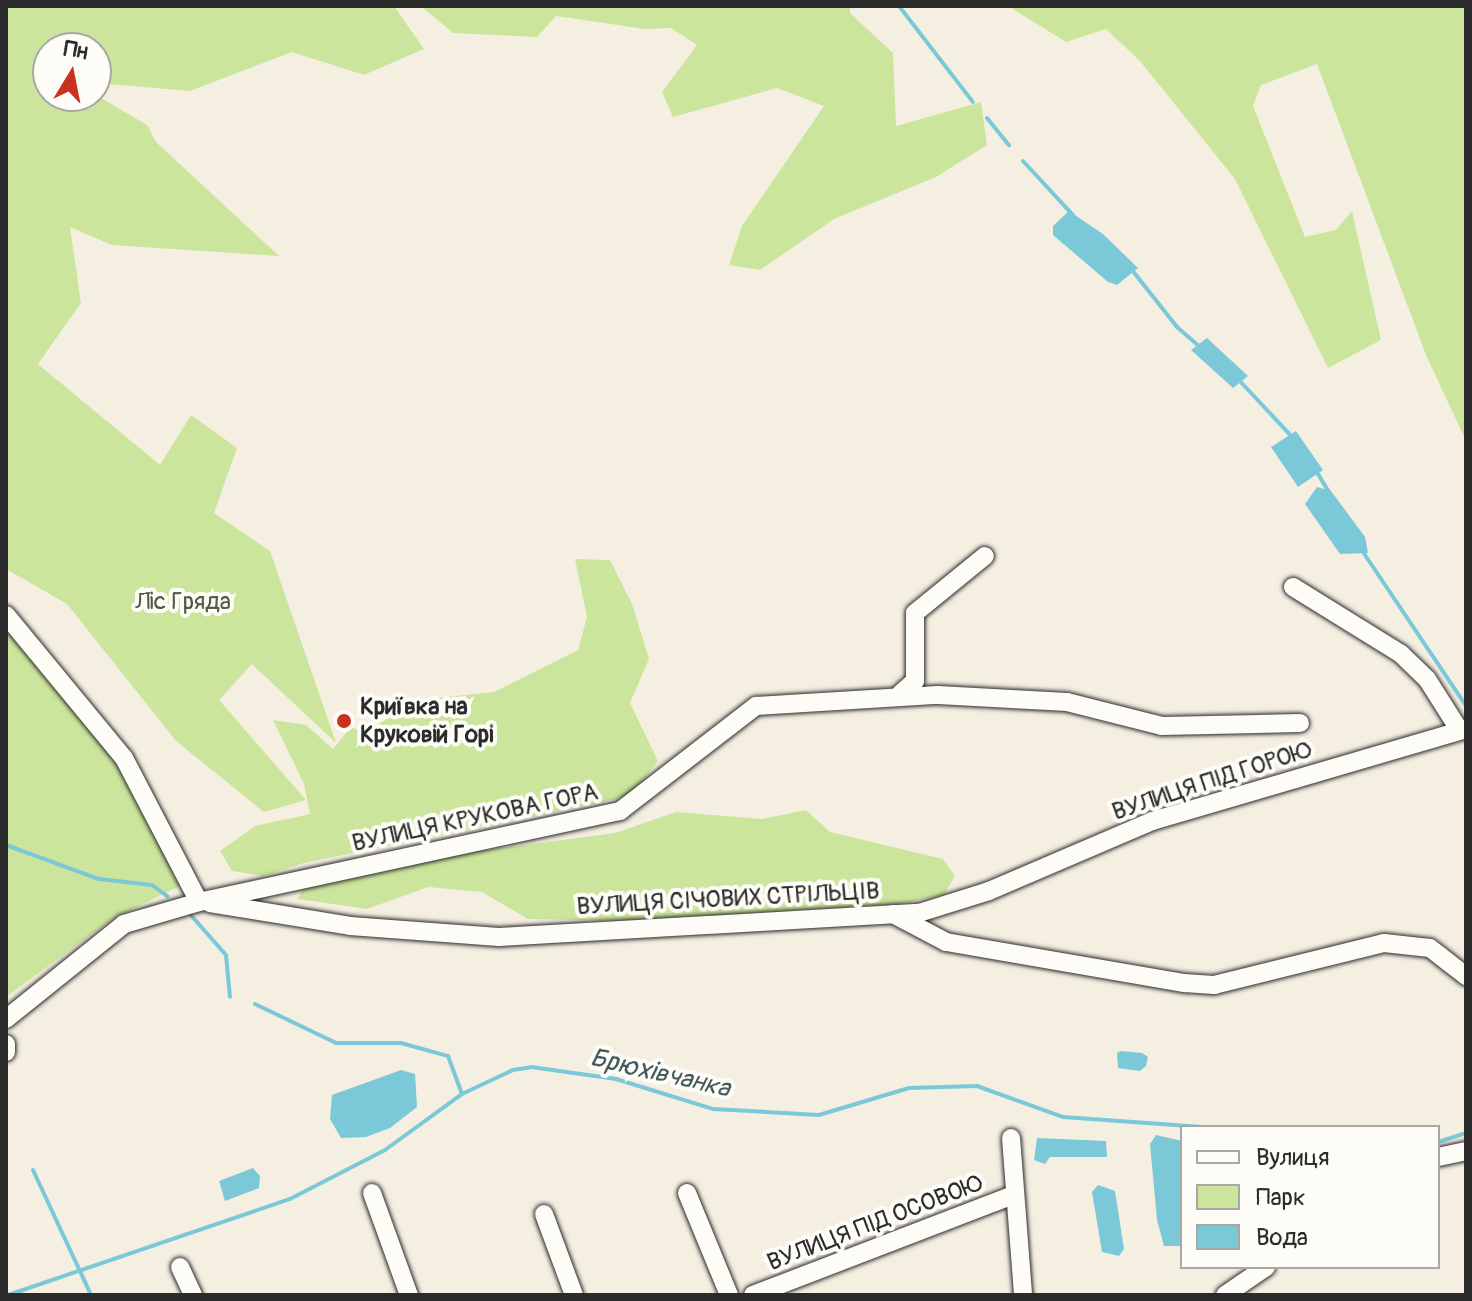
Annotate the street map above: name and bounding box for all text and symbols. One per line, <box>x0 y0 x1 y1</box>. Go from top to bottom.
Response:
north arrow <box>32 32 112 112</box>
text: Пн <box>61 34 90 66</box>
park label: Ліс Гряда <box>135 588 231 616</box>
place label: Криївка на Круковій Горі <box>360 693 493 749</box>
marker: Криївка на Круковій Горі <box>335 712 353 730</box>
street label: ВУЛИЦЯ ПІД ГОРОЮ <box>1109 735 1315 827</box>
street label: ВУЛИЦЯ КРУКОВА ГОРА <box>349 778 601 858</box>
street label: ВУЛИЦЯ СІЧОВИХ СТРІЛЬЦІВ <box>576 877 880 921</box>
water label: Брюхівчанка <box>587 1043 733 1105</box>
legend <box>1180 1125 1440 1269</box>
text: Вулиця <box>1256 1143 1329 1172</box>
street label: ВУЛИЦЯ ПІД ОСОВОЮ <box>763 1169 987 1277</box>
text: Парк <box>1256 1183 1305 1212</box>
text: Вода <box>1256 1223 1308 1252</box>

